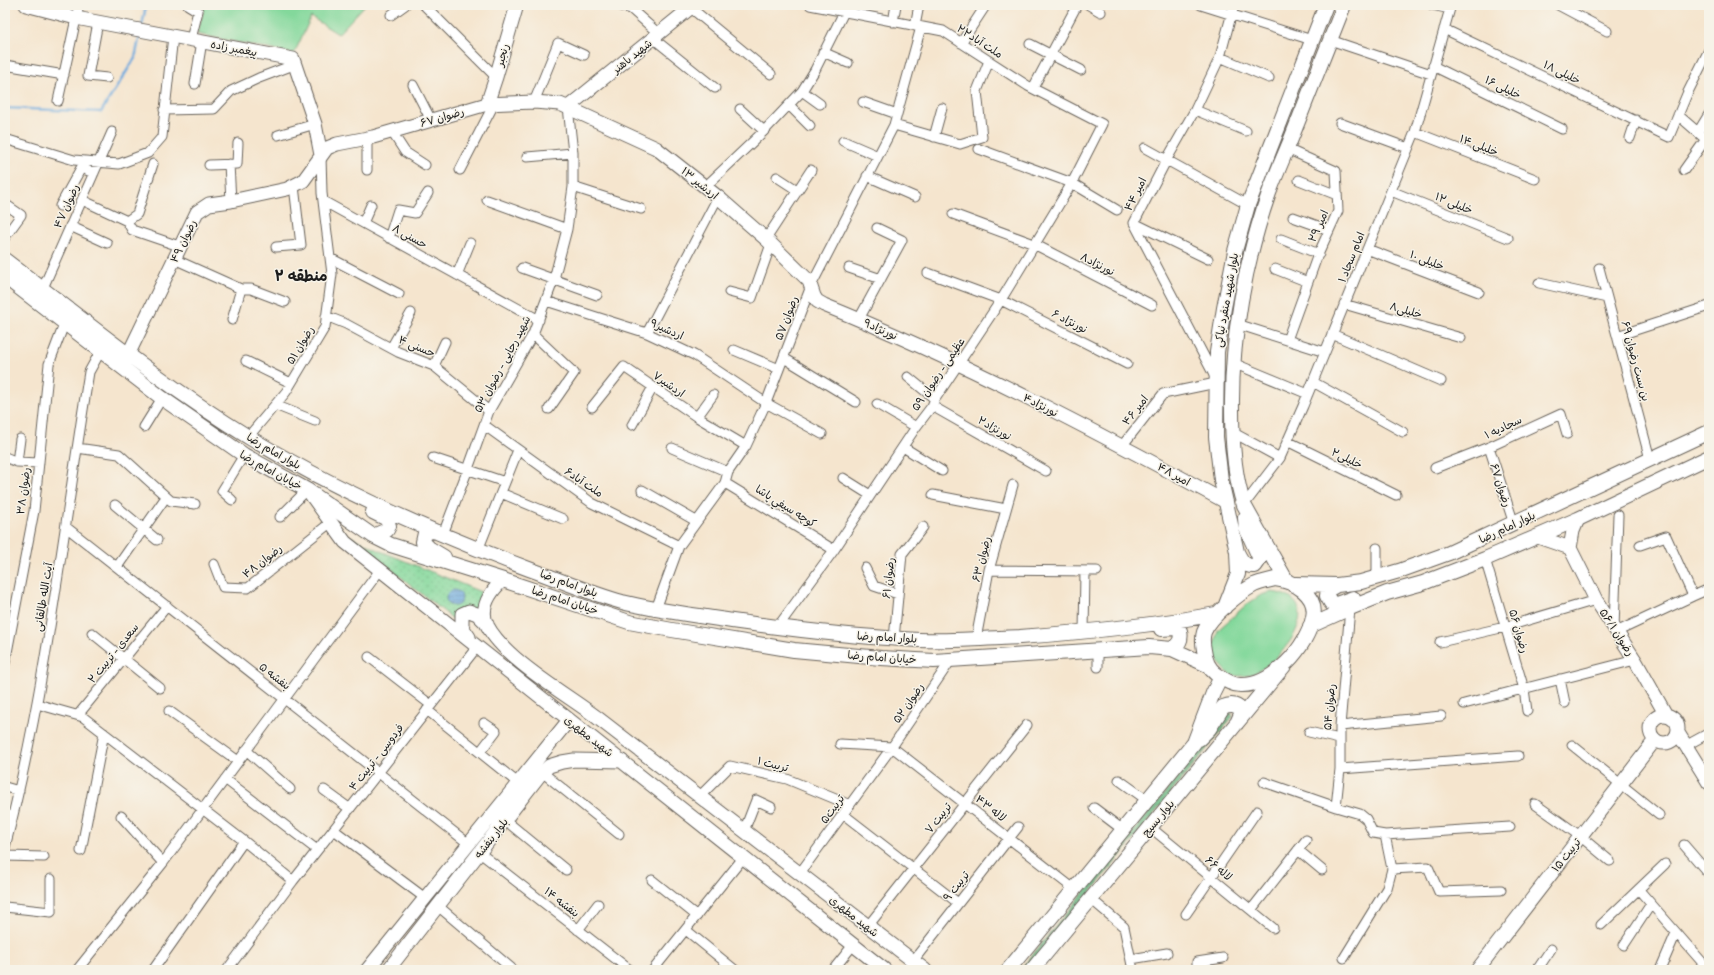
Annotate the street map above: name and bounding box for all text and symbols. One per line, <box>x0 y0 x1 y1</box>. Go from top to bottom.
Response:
street label: ملت آباد۲۲ <box>954 21 1006 62</box>
street label: شهید باهنر <box>609 36 655 78</box>
street label: پیغمبر زاده <box>209 37 259 60</box>
street label: رنجبر <box>492 42 513 69</box>
street label: خلیلی ۱۸ <box>1541 57 1583 88</box>
street label: خلیلی ۱۶ <box>1482 72 1523 103</box>
street label: رضوان ۶۷ <box>418 104 466 131</box>
street label: خلیلی ۱۴ <box>1457 131 1500 160</box>
street label: اردشیر ۱۳ <box>679 164 721 202</box>
street label: امیر ۴۴ <box>1121 175 1149 213</box>
street label: رضوان ۴۷ <box>50 182 83 231</box>
street label: خلیلی ۱۲ <box>1433 189 1475 218</box>
street label: امیر ۲۹ <box>1305 208 1331 244</box>
street label: رضوان ۴۹ <box>167 217 200 265</box>
street label: حسنی ۸ <box>390 221 430 252</box>
street label: امام سجاد ۱ <box>1335 230 1369 285</box>
street label: خلیلی ۱۰ <box>1408 247 1446 274</box>
street label: نورنژاد۸ <box>1078 249 1118 280</box>
street label: بلوار شهید منفرد نیاکی <box>1211 252 1242 348</box>
district label: منطقه ۲ <box>274 265 328 286</box>
street label: رضوان ۵۷ <box>771 294 802 342</box>
street label: خلیلی۸ <box>1388 299 1424 322</box>
street label: نورنژاد ۶ <box>1049 306 1090 337</box>
street label: شهید رجایی - رضوان ۵۳ <box>471 313 534 415</box>
street label: اردشیر۹ <box>648 315 686 343</box>
street label: نورنژاد۹ <box>861 315 901 344</box>
street label: بن بست رضوان ۶۹ <box>1618 319 1653 403</box>
street label: رضوان ۵۱ <box>283 323 318 367</box>
street label: حسنی ۴ <box>396 332 437 361</box>
street label: عظیمی - رضوان ۵۹ <box>908 335 969 414</box>
street label: اردشیر۷ <box>650 368 688 400</box>
street label: نورنژاد۴ <box>1020 390 1061 421</box>
street label: امیر ۴۶ <box>1119 392 1151 428</box>
street label: سجادیه ۱ <box>1482 412 1524 442</box>
street label: نورنژاد۲ <box>975 413 1015 444</box>
street label: بلوار امام رضا <box>243 430 304 474</box>
street label: خلیلی۲ <box>1329 445 1365 472</box>
street label: خیابان امام رضا <box>236 447 305 495</box>
street label: امیر ۴۸ <box>1155 459 1193 489</box>
street label: رضوان ۶۷ <box>1486 461 1515 509</box>
street label: ملت آباد۶ <box>561 464 606 501</box>
street label: رضوان ۳۸ <box>13 467 34 516</box>
street label: كوچه سيفي پاشا <box>751 482 819 534</box>
street label: بلوار امام رضا <box>1477 508 1538 548</box>
street label: رضوان ۶۳ <box>969 535 994 584</box>
street label: رضوان ۴۸ <box>239 541 285 582</box>
street label: رضوان ۶۱ <box>879 557 898 599</box>
street label: آیت الله طالقانی <box>31 560 57 633</box>
street label: بلوار امام رضا <box>538 566 600 602</box>
street label: خیابان امام رضا <box>529 583 600 619</box>
street label: رضوان ۵۶/۱ <box>1596 606 1638 659</box>
street label: رضوان ۵۶ <box>1505 607 1532 655</box>
street label: سعدی - تربیت ۲ <box>85 620 142 686</box>
street label: بلوار امام رضا <box>856 628 918 648</box>
street label: خیابان امام رضا <box>847 648 917 668</box>
street label: بنفشه ۵ <box>256 659 294 694</box>
street label: رضوان ۵۲ <box>889 680 927 726</box>
street label: رضوان ۵۴ <box>1320 683 1339 731</box>
street label: شهید مطهری <box>562 712 616 760</box>
street label: فردوسی - تربیت ۴ <box>346 721 407 794</box>
street label: تربیت ۱ <box>756 753 791 776</box>
street label: تربیت۵ <box>817 791 849 827</box>
street label: لاله ۴۳ <box>973 792 1009 824</box>
street label: بلوار بسیج <box>1139 797 1178 840</box>
street label: تربیت ۷ <box>922 799 956 837</box>
street label: بلوار بنفشه <box>471 815 512 862</box>
street label: تربیت ۱۵ <box>1548 835 1585 875</box>
street label: لاله ۶۶ <box>1203 853 1235 883</box>
street label: تربیت ۹ <box>940 868 973 904</box>
street label: بنفشه ۱۴ <box>541 884 582 921</box>
street label: شهید مطهری <box>827 892 881 940</box>

